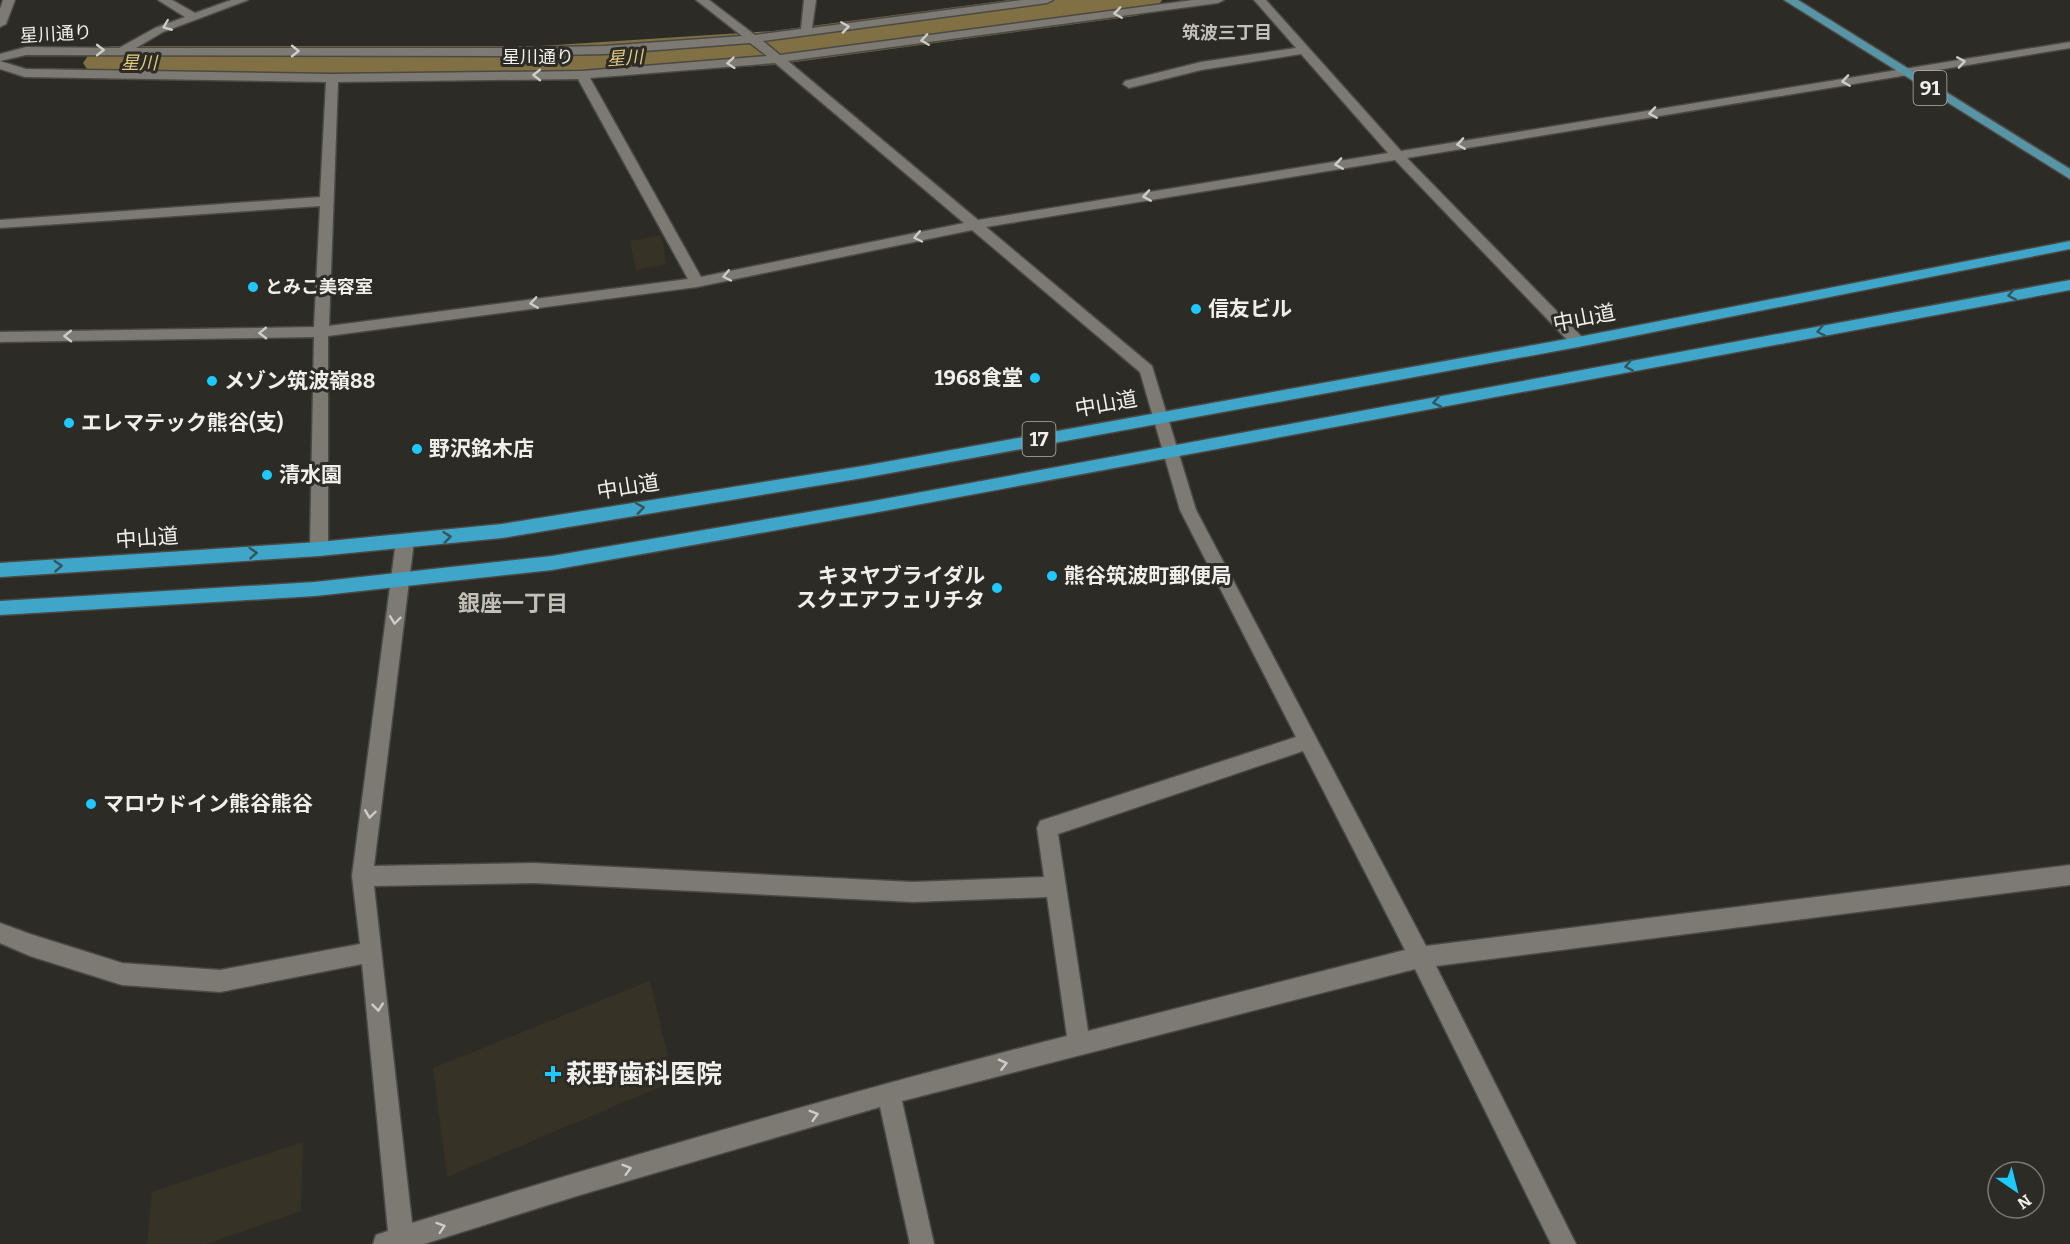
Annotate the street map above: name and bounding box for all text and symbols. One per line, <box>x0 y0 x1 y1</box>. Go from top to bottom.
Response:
one-way arrow <box>1113 7 1123 19</box>
one-way arrow <box>163 19 174 31</box>
street label: 星川通り <box>19 21 93 47</box>
one-way arrow <box>841 22 850 34</box>
district label: 筑波三丁目 <box>1182 22 1272 44</box>
one-way arrow <box>920 33 929 45</box>
one-way arrow <box>95 44 104 56</box>
one-way arrow <box>290 45 299 57</box>
street label: 星川通り <box>502 46 574 68</box>
water label: 星川 <box>606 46 646 70</box>
water label: 星川 <box>121 52 159 74</box>
one-way arrow <box>727 56 736 69</box>
one-way arrow <box>1957 57 1966 69</box>
one-way arrow <box>532 69 541 81</box>
road number: 91 <box>1914 71 1946 105</box>
one-way arrow <box>1841 74 1851 87</box>
one-way arrow <box>1649 106 1658 118</box>
one-way arrow <box>1456 138 1465 150</box>
one-way arrow <box>1335 158 1344 170</box>
one-way arrow <box>1142 190 1151 202</box>
one-way arrow <box>913 229 923 242</box>
one-way arrow <box>722 269 732 282</box>
place label: とみこ美容室 <box>265 276 373 298</box>
marker: とみこ美容室 <box>246 280 260 294</box>
one-way arrow <box>2008 288 2018 301</box>
one-way arrow <box>529 296 538 308</box>
place label: 信友ビル <box>1208 296 1292 322</box>
street label: 中山道 <box>1551 299 1617 337</box>
marker: 信友ビル <box>1189 302 1203 316</box>
one-way arrow <box>1816 324 1826 337</box>
one-way arrow <box>258 327 267 339</box>
one-way arrow <box>63 330 72 342</box>
one-way arrow <box>1624 360 1634 372</box>
place label: 1968食堂 <box>934 365 1023 391</box>
place label: メゾン筑波嶺88 <box>224 368 375 394</box>
marker: 1968食堂 <box>1028 371 1042 385</box>
marker: メゾン筑波嶺88 <box>205 374 219 388</box>
street label: 中山道 <box>1073 386 1139 422</box>
one-way arrow <box>1433 395 1443 408</box>
place label: エレマテック熊谷(支) <box>81 410 283 436</box>
marker: エレマテック熊谷(支) <box>62 416 76 430</box>
road number: 17 <box>1022 422 1056 456</box>
place label: 野沢銘木店 <box>429 436 534 462</box>
marker: 野沢銘木店 <box>410 442 424 456</box>
place label: 清水園 <box>279 462 342 488</box>
marker: 清水園 <box>260 468 274 482</box>
street label: 中山道 <box>595 469 661 505</box>
one-way arrow <box>635 503 645 515</box>
street label: 中山道 <box>115 523 179 553</box>
one-way arrow <box>443 531 452 544</box>
one-way arrow <box>248 547 257 560</box>
one-way arrow <box>54 560 63 573</box>
place label: キヌヤブライダル スクエアフェリチタ <box>796 563 985 613</box>
place label: 熊谷筑波町郵便局 <box>1064 563 1232 589</box>
marker: 熊谷筑波町郵便局 <box>1045 569 1059 583</box>
marker: キヌヤブライダル スクエアフェリチタ <box>990 581 1004 595</box>
district label: 銀座一丁目 <box>458 590 568 617</box>
one-way arrow <box>390 616 402 625</box>
place label: マロウドイン熊谷熊谷 <box>103 791 313 817</box>
marker: マロウドイン熊谷熊谷 <box>84 797 98 811</box>
one-way arrow <box>364 809 376 818</box>
one-way arrow <box>371 1003 384 1012</box>
place label: 萩野歯科医院 <box>566 1059 722 1090</box>
one-way arrow <box>997 1059 1007 1071</box>
marker: 萩野歯科医院 <box>544 1065 562 1083</box>
one-way arrow <box>808 1110 819 1122</box>
north arrow <box>1986 1160 2046 1220</box>
one-way arrow <box>621 1164 632 1176</box>
text: N <box>2014 1191 2035 1213</box>
one-way arrow <box>435 1222 446 1234</box>

